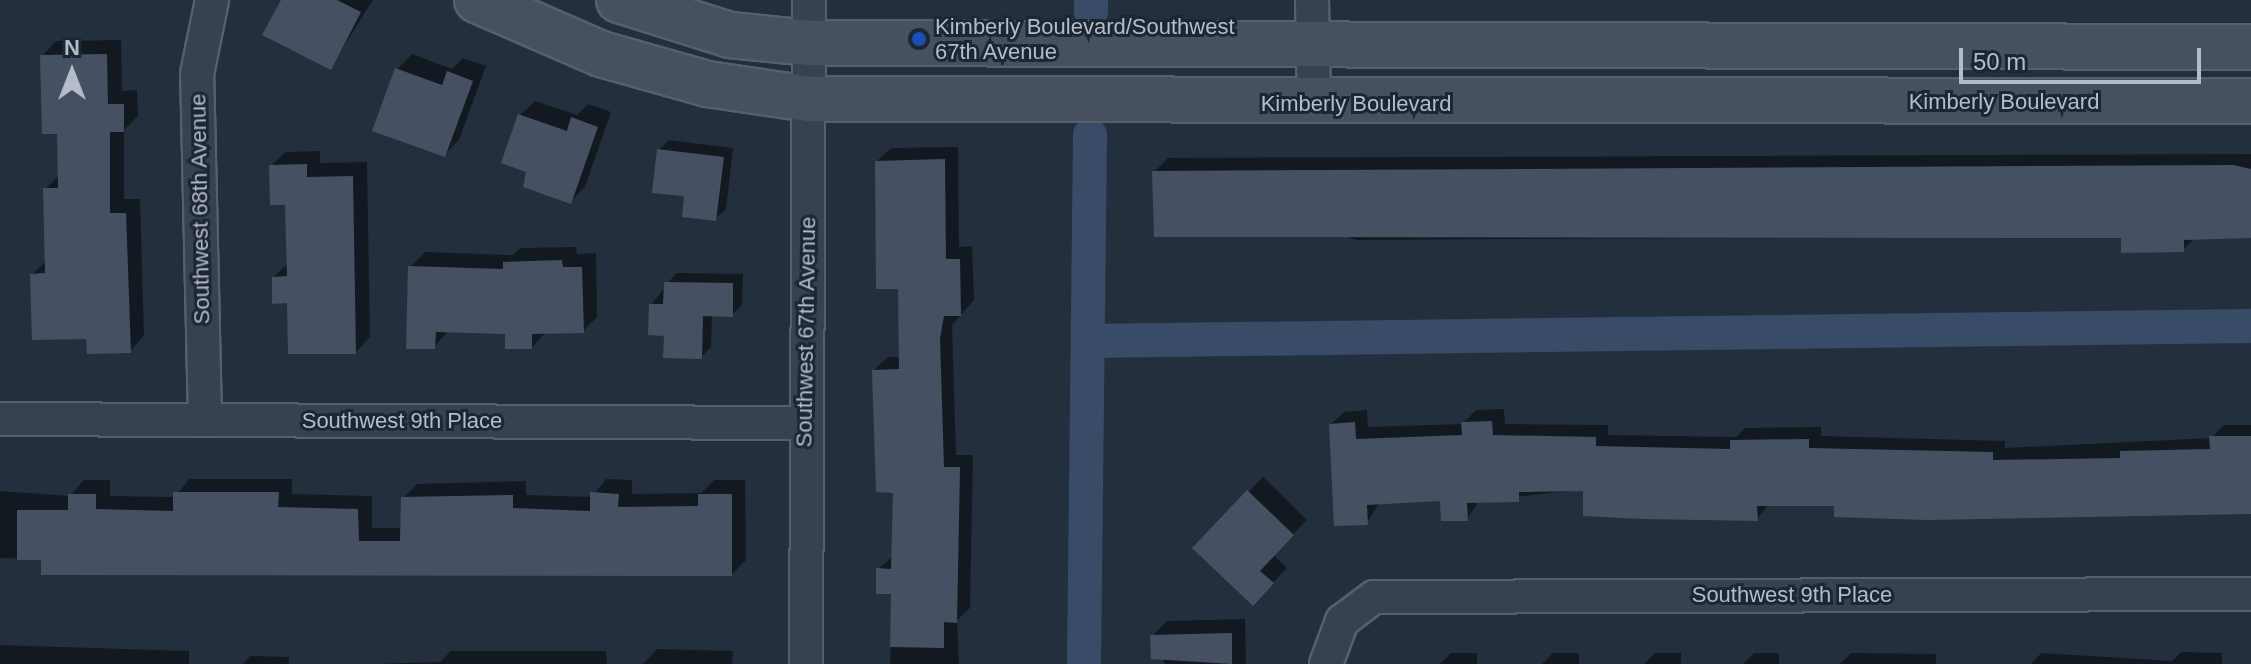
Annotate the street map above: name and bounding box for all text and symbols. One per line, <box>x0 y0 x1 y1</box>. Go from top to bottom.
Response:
place label: Kimberly Boulevard/Southwest 67th Avenue <box>935 13 1235 64</box>
marker: Kimberly Boulevard/Southwest 67th Avenue <box>910 30 928 48</box>
north arrow <box>32 32 112 112</box>
scale bar <box>1963 32 2205 82</box>
text: N <box>64 35 80 60</box>
text: 50 m <box>1973 48 2026 75</box>
street label: Kimberly Boulevard <box>1909 89 2099 115</box>
street label: Kimberly Boulevard <box>1261 91 1451 117</box>
street label: Southwest 68th Avenue <box>185 93 215 325</box>
street label: Southwest 67th Avenue <box>791 216 821 448</box>
street label: Southwest 9th Place <box>302 408 502 434</box>
street label: Southwest 9th Place <box>1692 582 1892 608</box>

